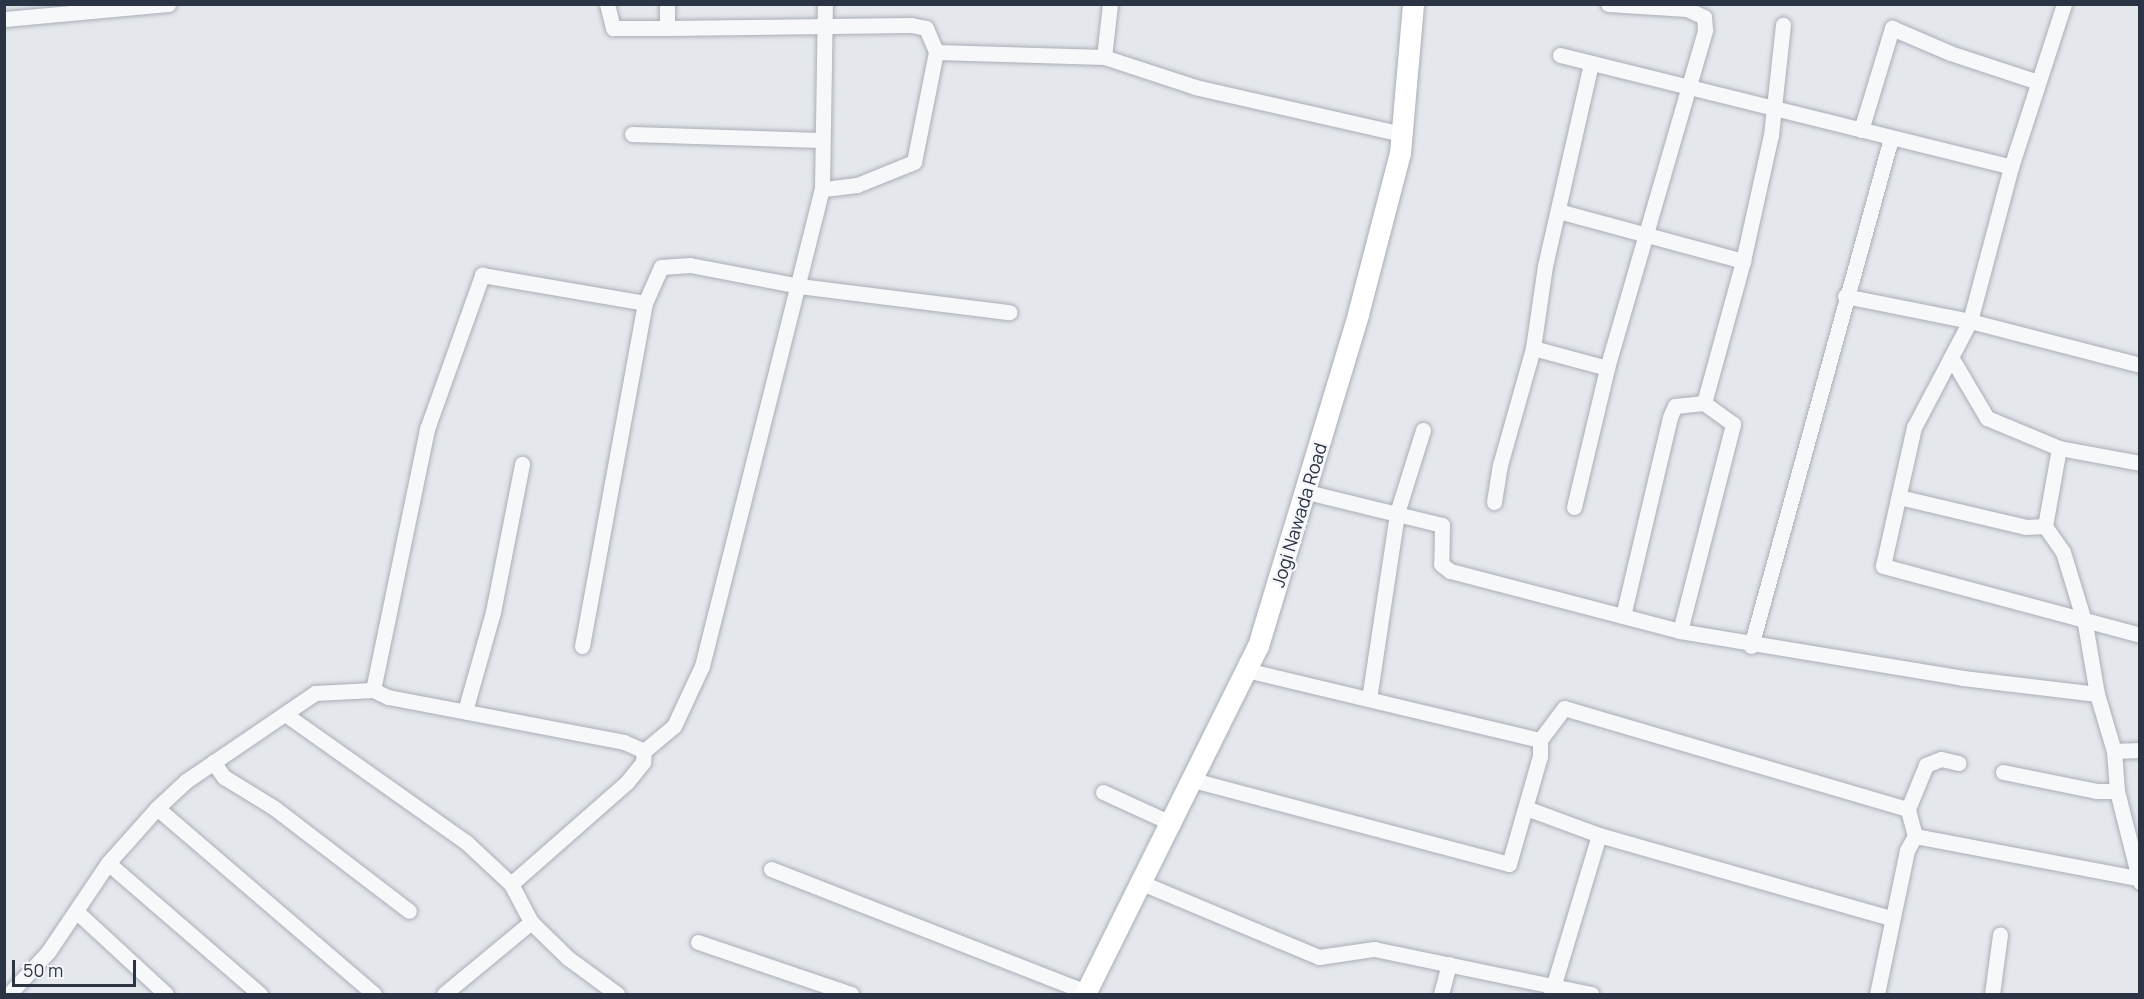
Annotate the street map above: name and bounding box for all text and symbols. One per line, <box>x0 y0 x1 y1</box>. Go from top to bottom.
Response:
street label: Jogi Nawada Road <box>1267 440 1331 590</box>
scale bar <box>15 948 140 986</box>
text: 50 m <box>23 958 63 982</box>

